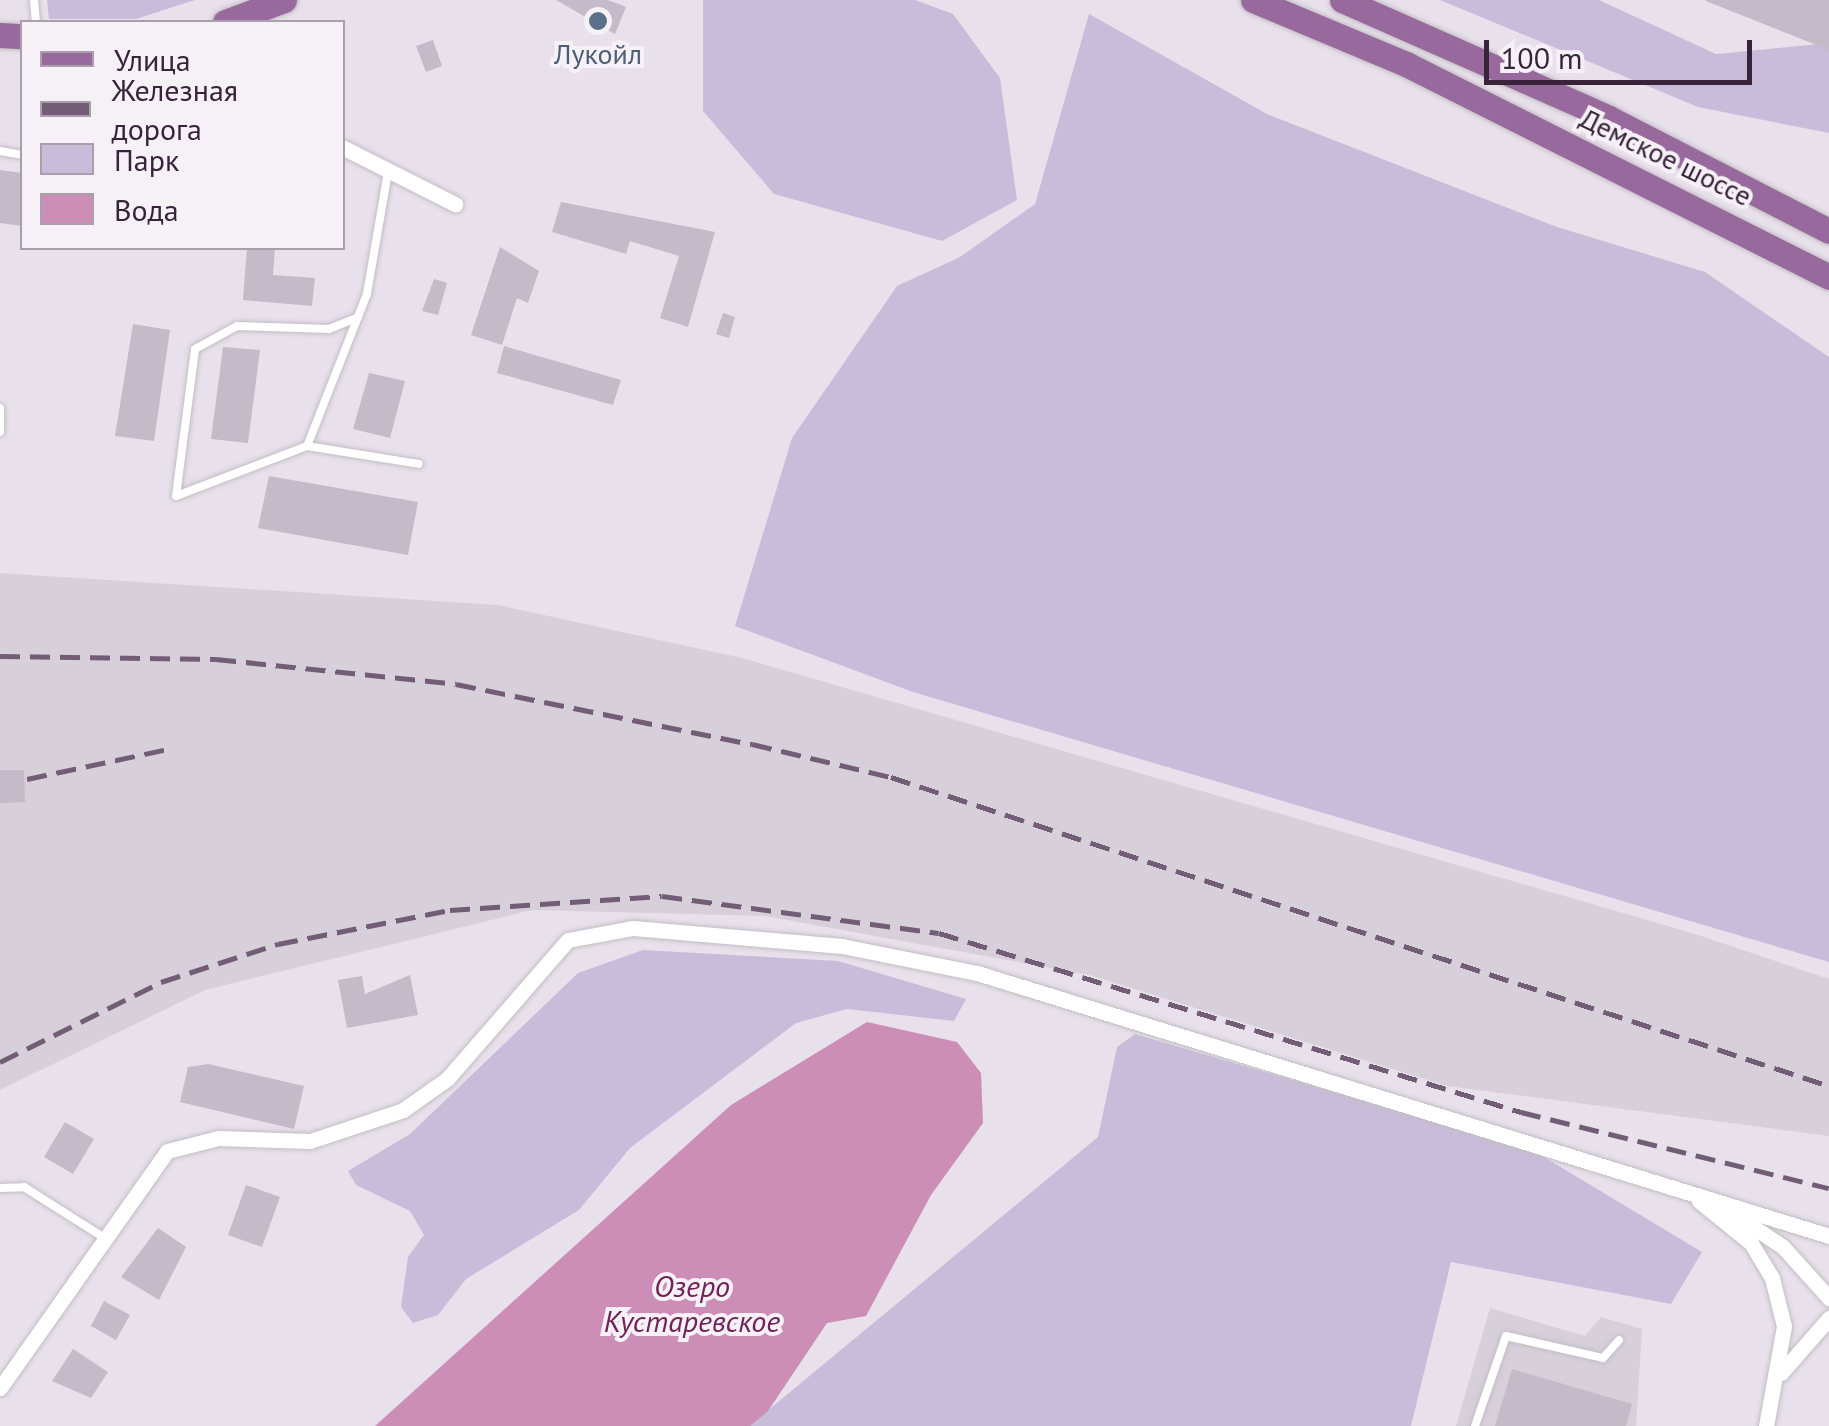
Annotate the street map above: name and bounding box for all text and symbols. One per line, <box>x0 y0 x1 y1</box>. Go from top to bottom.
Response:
marker: Лукойл <box>587 10 609 32</box>
legend <box>20 20 345 250</box>
scale bar <box>1489 20 1756 82</box>
place label: Лукойл <box>554 37 642 71</box>
text: 100 m <box>1501 38 1582 77</box>
text: Улица <box>114 40 191 79</box>
text: Железная дорога <box>111 70 238 148</box>
street label: Демское шоссе <box>1575 101 1757 213</box>
text: Парк <box>114 140 179 179</box>
text: Вода <box>114 190 179 229</box>
water label: Озеро Кустаревское <box>604 1268 780 1338</box>

